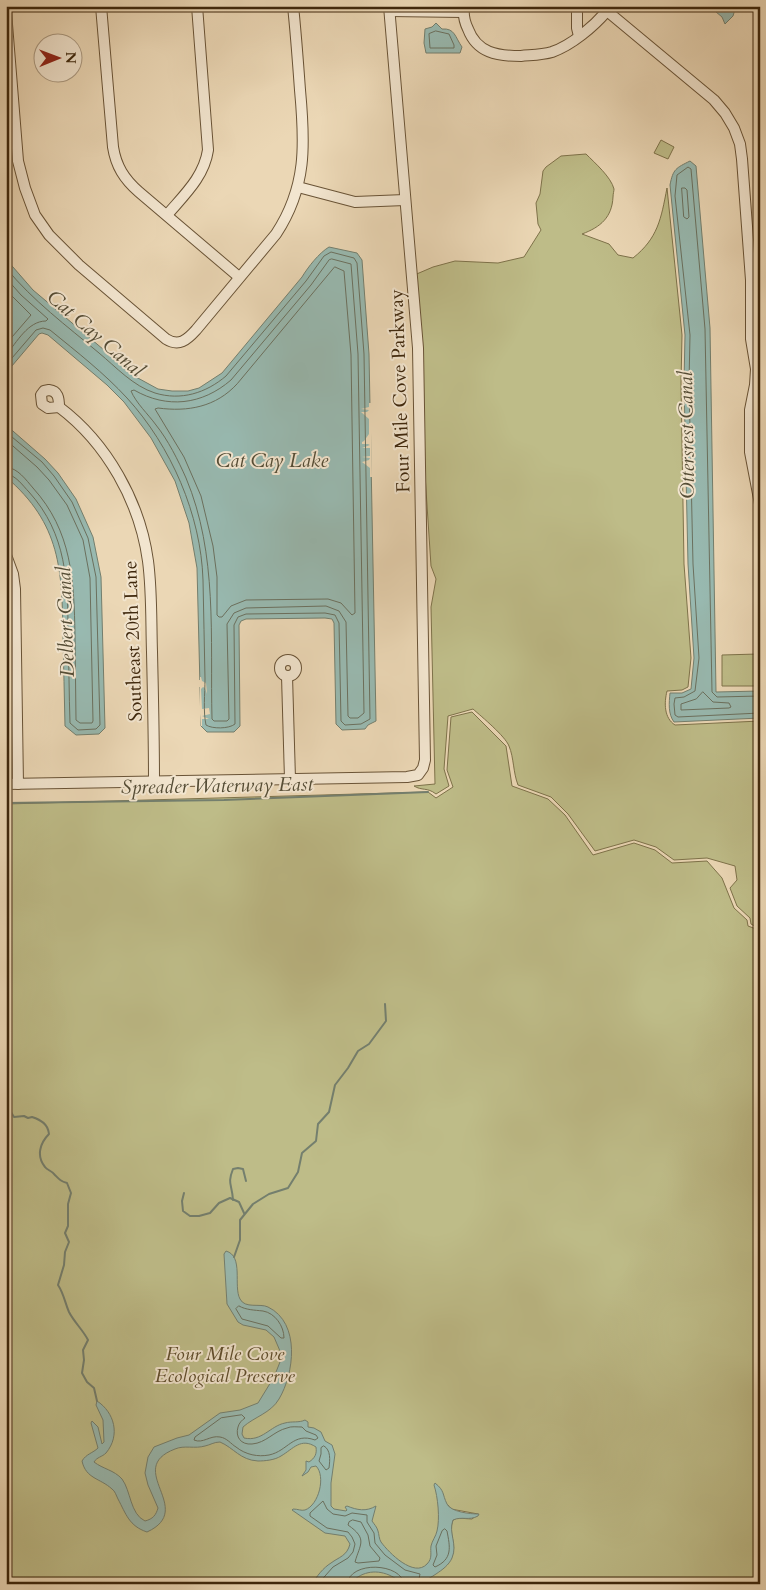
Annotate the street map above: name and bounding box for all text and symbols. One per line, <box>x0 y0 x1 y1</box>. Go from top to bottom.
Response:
north arrow <box>32 32 82 82</box>
text: N <box>61 52 80 64</box>
water label: Cat Cay Canal <box>41 284 151 384</box>
street label: Four Mile Cove Parkway <box>383 289 417 493</box>
water label: Ottersrest Canal <box>672 370 701 499</box>
water label: Cat Cay Lake <box>216 447 329 474</box>
street label: Southeast 20th Lane <box>117 560 149 722</box>
water label: Delbert Canal <box>50 566 81 678</box>
water label: Spreader Waterway East <box>121 770 315 801</box>
park label: Four Mile Cove Ecological Preserve <box>155 1341 296 1389</box>

